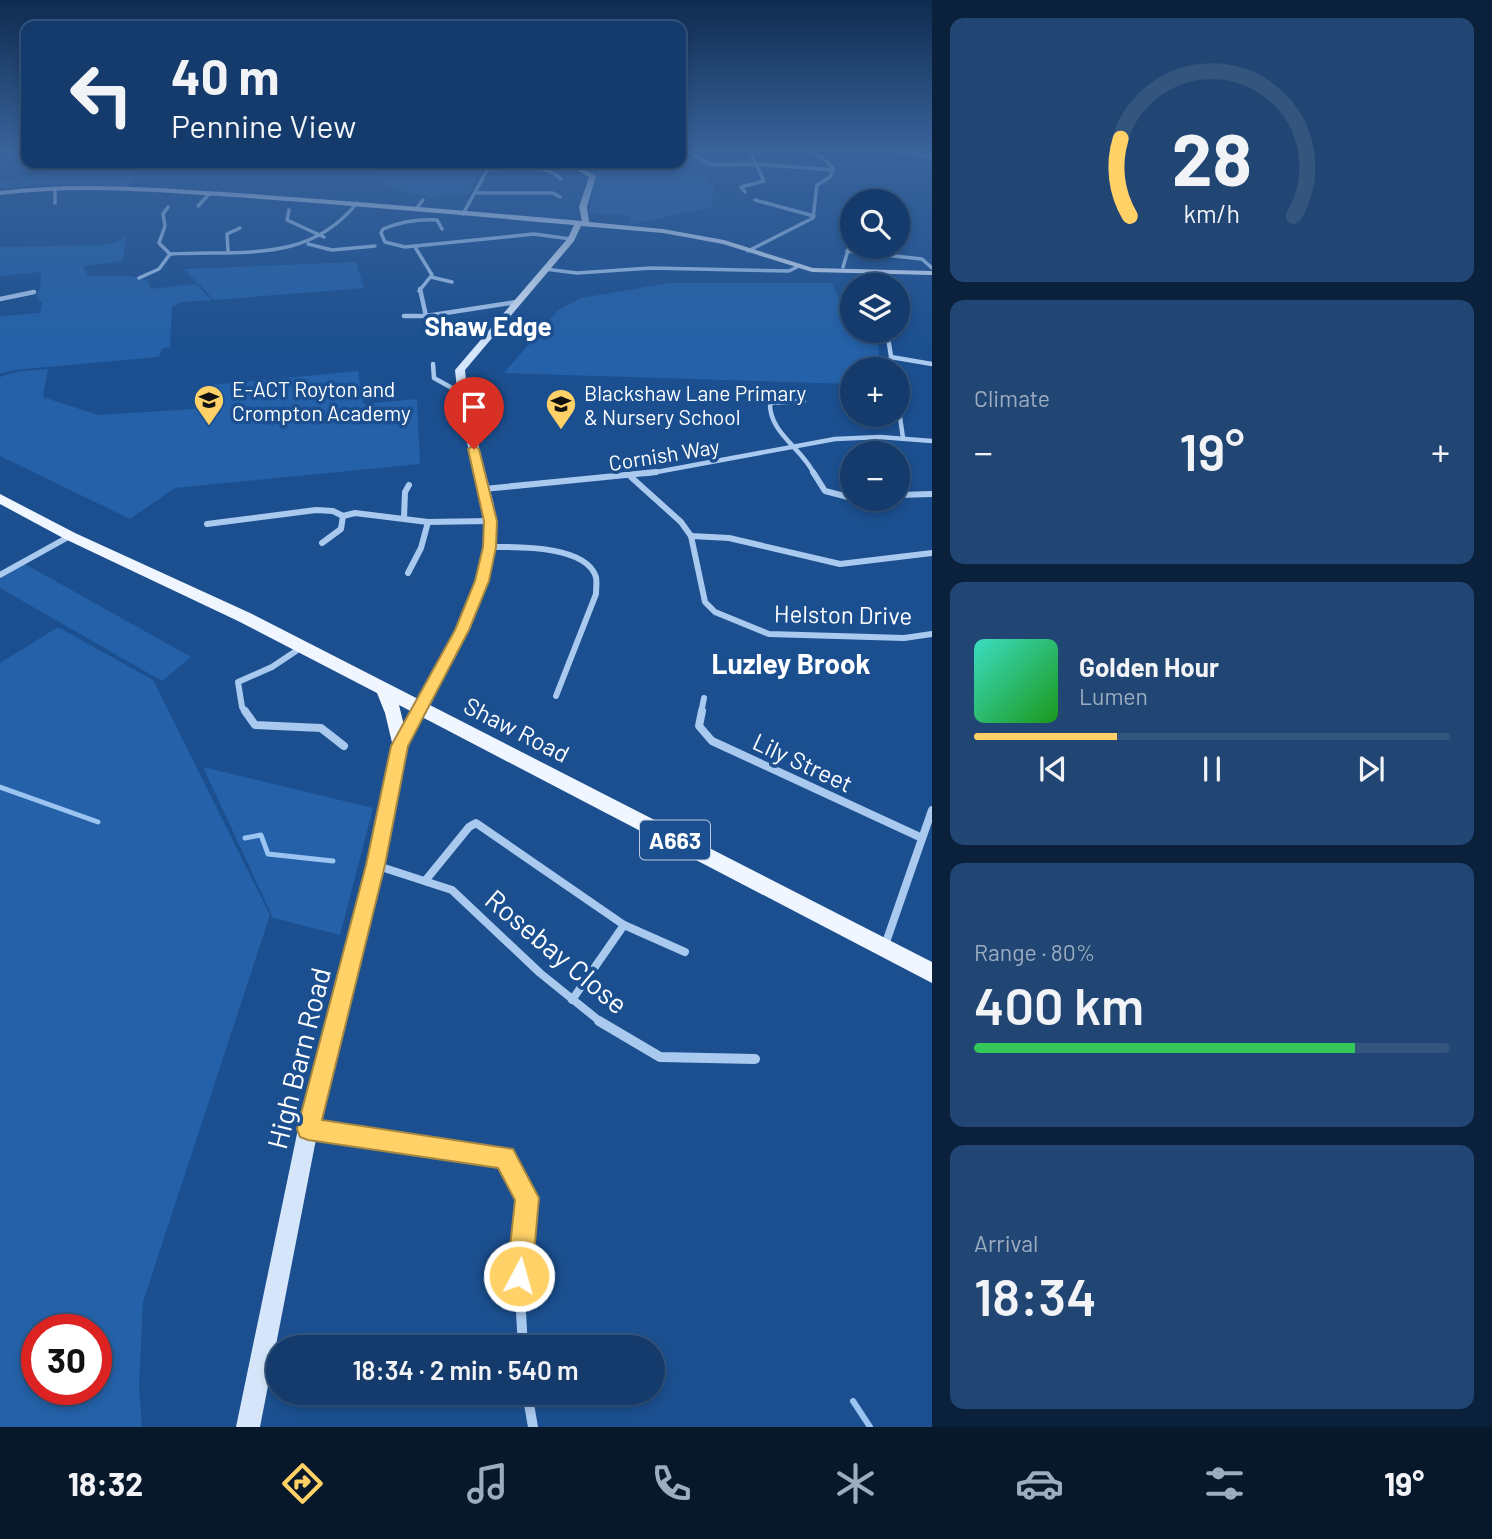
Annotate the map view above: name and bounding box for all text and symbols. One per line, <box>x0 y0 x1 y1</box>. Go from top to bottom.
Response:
text: 40 m <box>171 46 279 105</box>
icon: left <box>56 49 147 140</box>
text: Pennine View <box>171 106 356 144</box>
text: 28 <box>1172 113 1252 201</box>
map controls <box>840 189 910 511</box>
button: search <box>840 189 910 259</box>
text: km/h <box>1184 198 1240 228</box>
button: layers <box>840 273 910 343</box>
district label: Shaw Edge <box>424 310 552 341</box>
button: + <box>840 357 910 427</box>
place label: E-ACT Royton and Crompton Academy <box>232 376 411 425</box>
pin <box>444 377 504 449</box>
place label: Blackshaw Lane Primary & Nursery School <box>584 380 806 429</box>
school or university icon: E-ACT Royton and Crompton Academy <box>192 383 226 427</box>
text: Climate <box>974 384 1050 412</box>
school or university icon: Blackshaw Lane Primary & Nursery School <box>544 387 578 431</box>
icon: arrive <box>455 388 493 426</box>
text: 19° <box>1179 419 1245 481</box>
text: − <box>974 428 993 474</box>
text: + <box>1431 428 1450 474</box>
street label: Cornish Way <box>607 433 721 475</box>
button: − <box>840 441 910 511</box>
street label: Helston Drive <box>774 598 912 630</box>
district label: Luzley Brook <box>711 646 871 680</box>
text: Golden Hour <box>1079 651 1219 682</box>
text: Lumen <box>1079 682 1148 710</box>
street label: Shaw Road <box>460 690 574 768</box>
street label: Lily Street <box>749 726 857 798</box>
icon: previous <box>1034 750 1072 788</box>
icon: pause <box>1193 750 1231 788</box>
icon: next <box>1352 750 1390 788</box>
road number: A663 <box>640 820 710 860</box>
street label: Rosebay Close <box>479 881 635 1021</box>
text: Range · 80% <box>974 938 1095 966</box>
street label: High Barn Road <box>259 964 337 1152</box>
text: 400 km <box>974 973 1144 1035</box>
text: Arrival <box>974 1229 1038 1257</box>
position arrow <box>482 1239 556 1313</box>
text: 18:34 <box>974 1264 1097 1326</box>
speed limit sign: 30 <box>21 1314 112 1405</box>
text: 18:34 · 2 min · 540 m <box>352 1354 579 1385</box>
icon: directions <box>278 1459 327 1508</box>
icon: music <box>463 1459 512 1508</box>
icon: phone <box>647 1459 696 1508</box>
icon: climate <box>831 1459 880 1508</box>
icon: car <box>1015 1459 1064 1508</box>
icon: filters <box>1200 1459 1249 1508</box>
text: 18:32 <box>68 1464 143 1502</box>
text: 19° <box>1384 1464 1424 1502</box>

